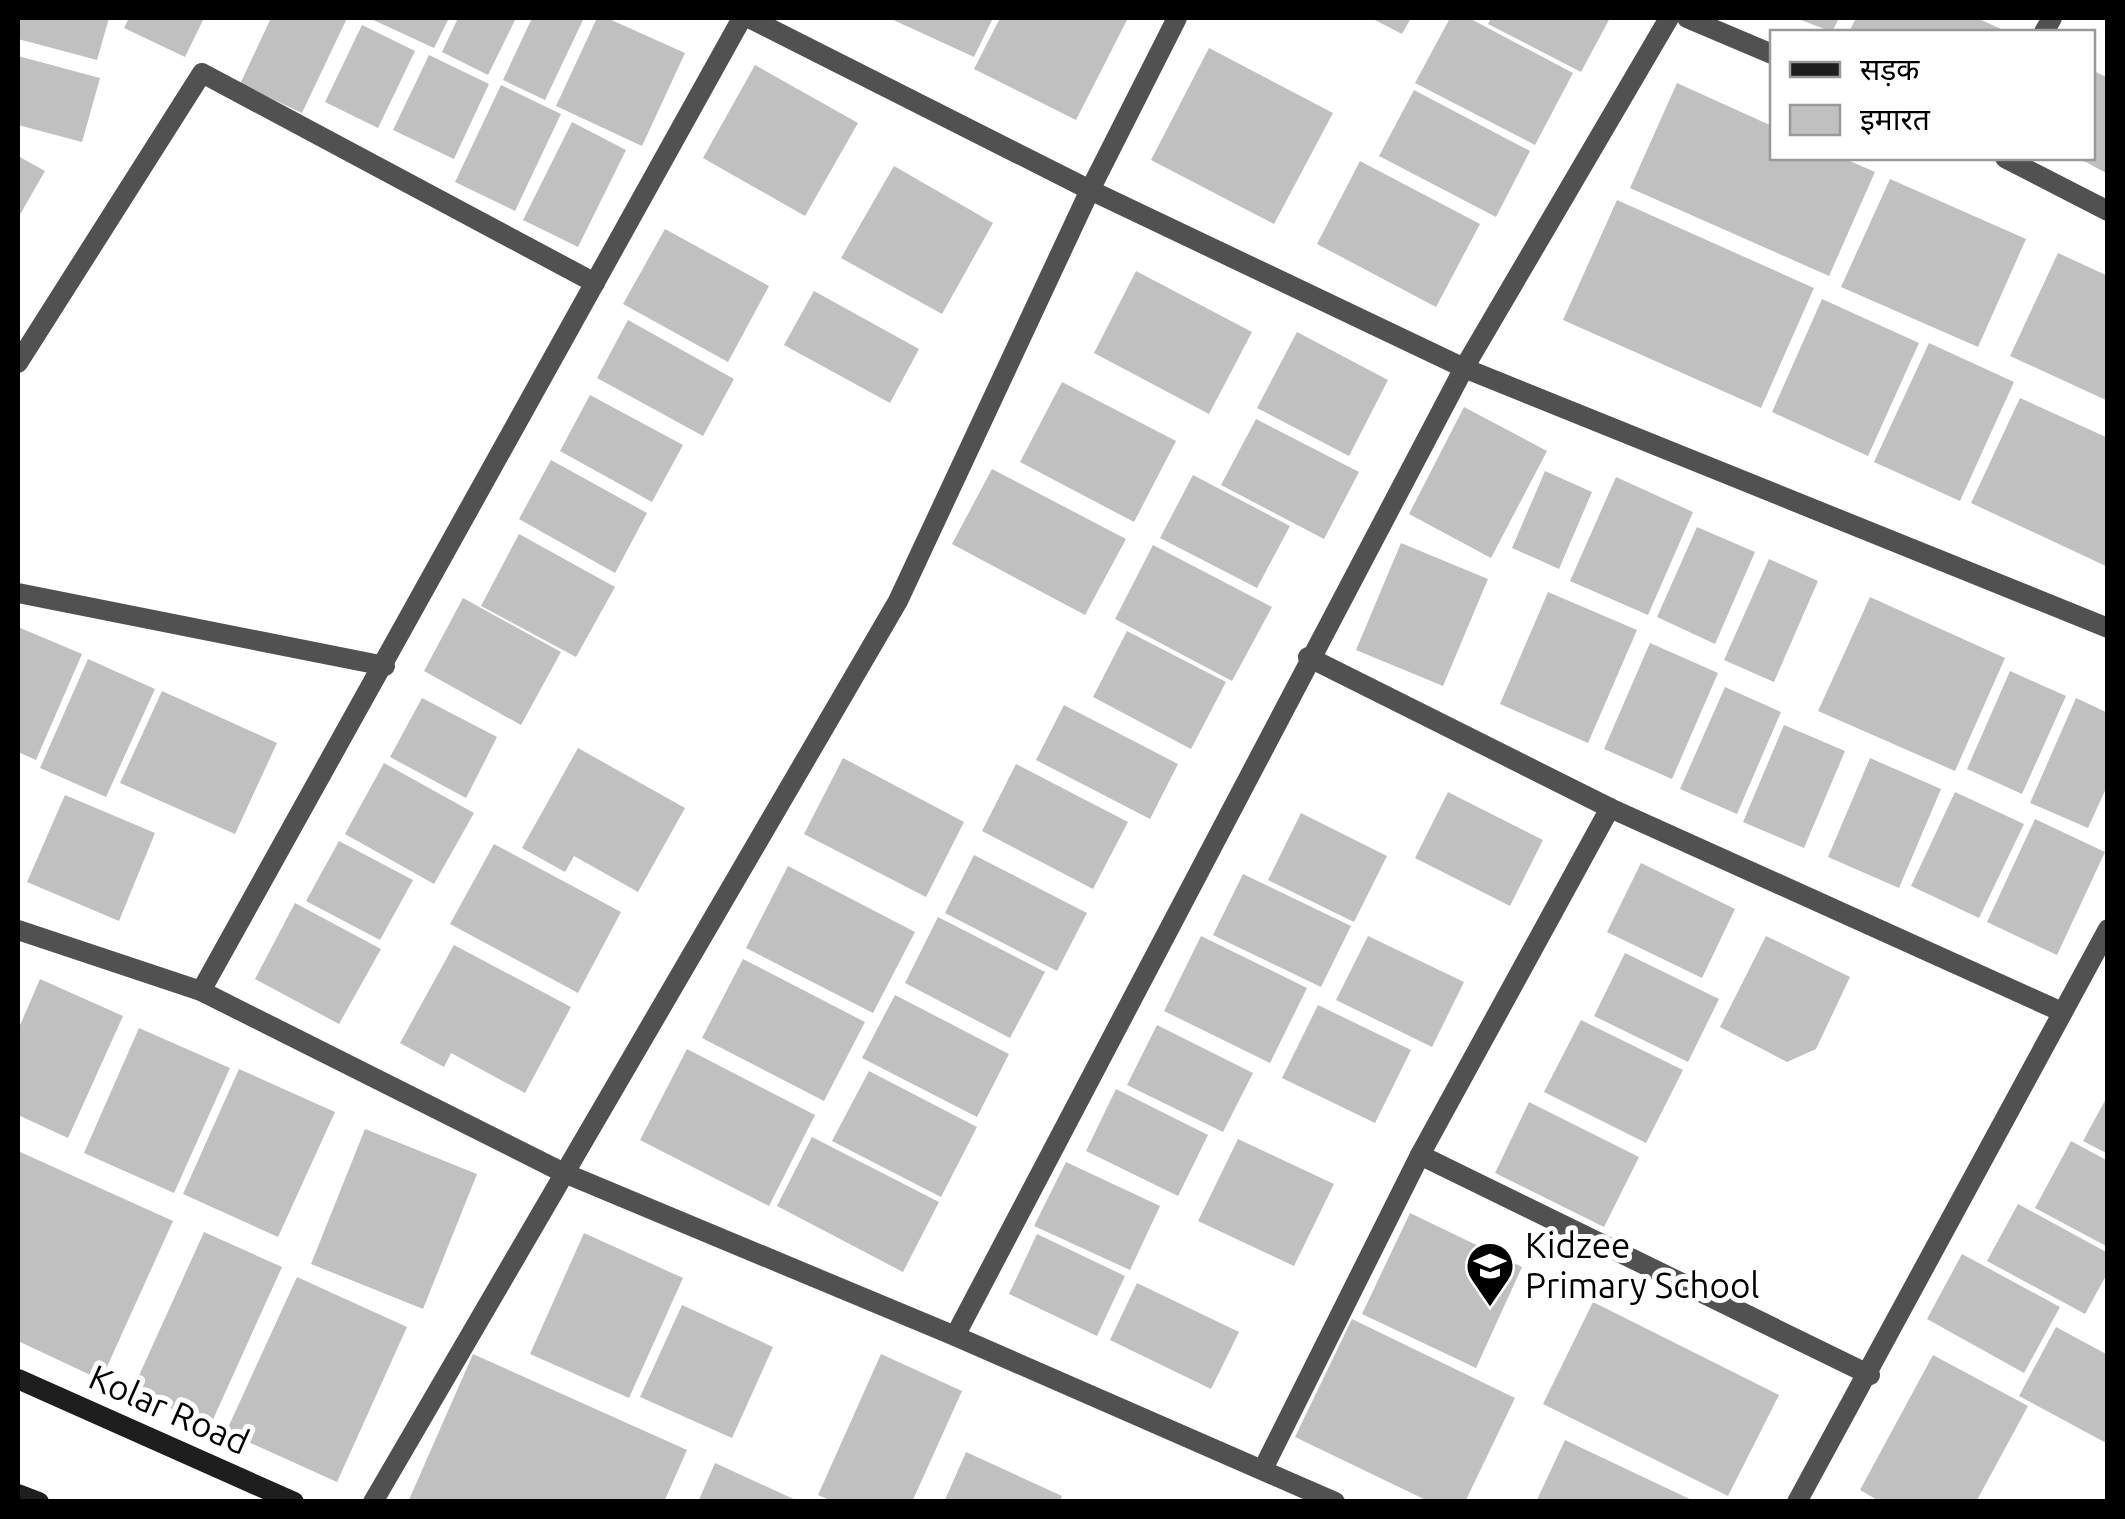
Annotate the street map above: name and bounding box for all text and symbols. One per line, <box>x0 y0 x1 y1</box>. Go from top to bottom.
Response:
legend <box>1770 30 2095 160</box>
text: सड़क <box>1860 52 1920 87</box>
text: इमारत <box>1860 102 1931 136</box>
place label: Kidzee Primary School <box>1525 1225 1760 1305</box>
school or university icon: Kidzee Primary School <box>1464 1240 1516 1308</box>
street label: Kolar Road <box>83 1356 255 1462</box>

